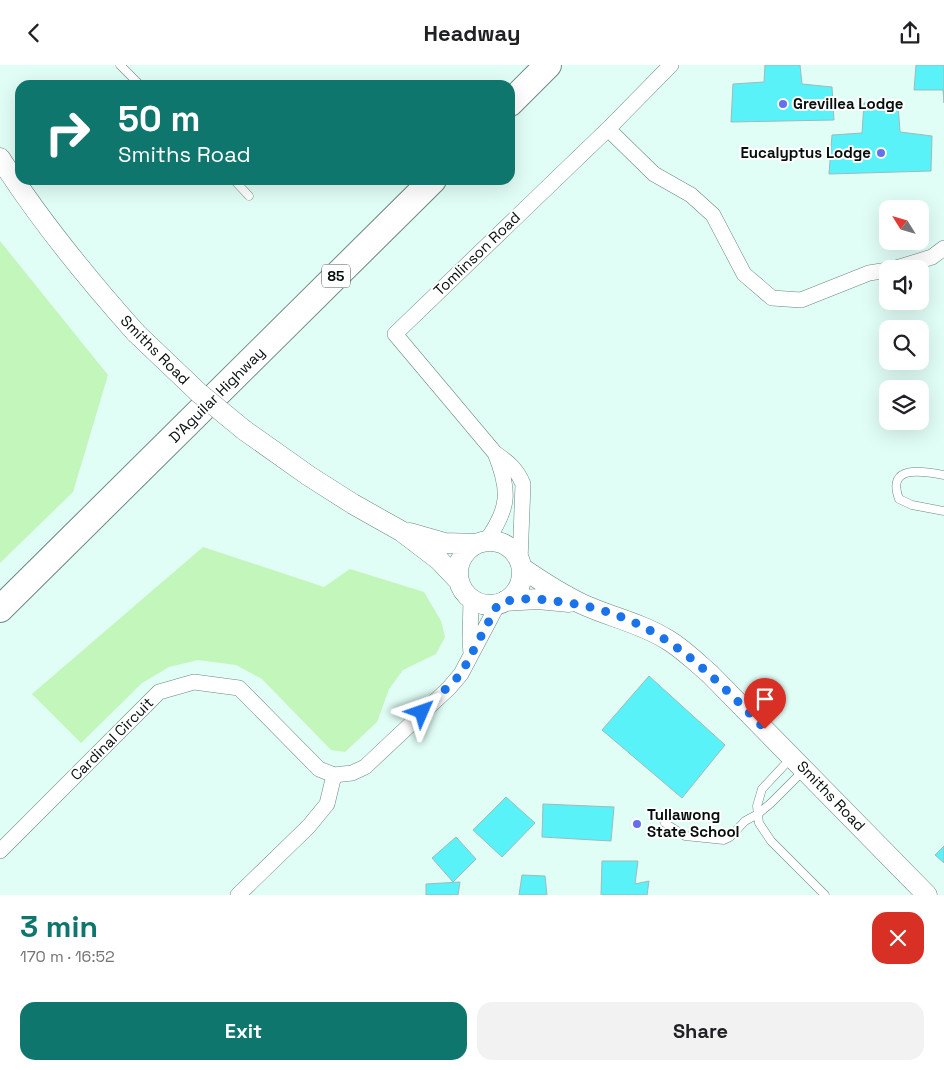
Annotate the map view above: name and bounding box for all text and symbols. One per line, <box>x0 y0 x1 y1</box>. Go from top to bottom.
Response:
icon: back <box>20 19 48 47</box>
text: Headway <box>424 19 520 47</box>
icon: share <box>896 19 924 47</box>
place label: Grevillea Lodge <box>793 94 904 113</box>
text: 50 m <box>118 97 200 141</box>
marker: Grevillea Lodge <box>777 98 789 110</box>
icon: right <box>35 100 100 165</box>
text: Smiths Road <box>118 140 251 168</box>
place label: Eucalyptus Lodge <box>741 143 871 162</box>
marker: Eucalyptus Lodge <box>875 147 887 159</box>
north arrow <box>879 200 929 250</box>
map controls <box>879 200 929 430</box>
street label: Tomlinson Road <box>429 208 524 300</box>
button: sound <box>879 260 929 310</box>
road number: 85 <box>322 265 350 287</box>
street label: Smiths Road <box>117 311 194 388</box>
button: search <box>879 320 929 370</box>
street label: D'Aguilar Highway <box>165 343 269 447</box>
button: layers <box>879 380 929 430</box>
pin <box>744 678 786 729</box>
position arrow <box>395 685 447 737</box>
icon: arrive <box>751 685 779 713</box>
street label: Cardinal Circuit <box>66 693 157 784</box>
street label: Smiths Road <box>793 757 870 835</box>
place label: Tullawong State School <box>647 805 740 841</box>
marker: Tullawong State School <box>631 818 643 830</box>
text: 3 min <box>20 907 98 946</box>
button: close <box>872 912 924 964</box>
text: 170 m · 16:52 <box>20 946 115 967</box>
button: Exit <box>20 1002 467 1060</box>
button: Share <box>477 1002 924 1060</box>

